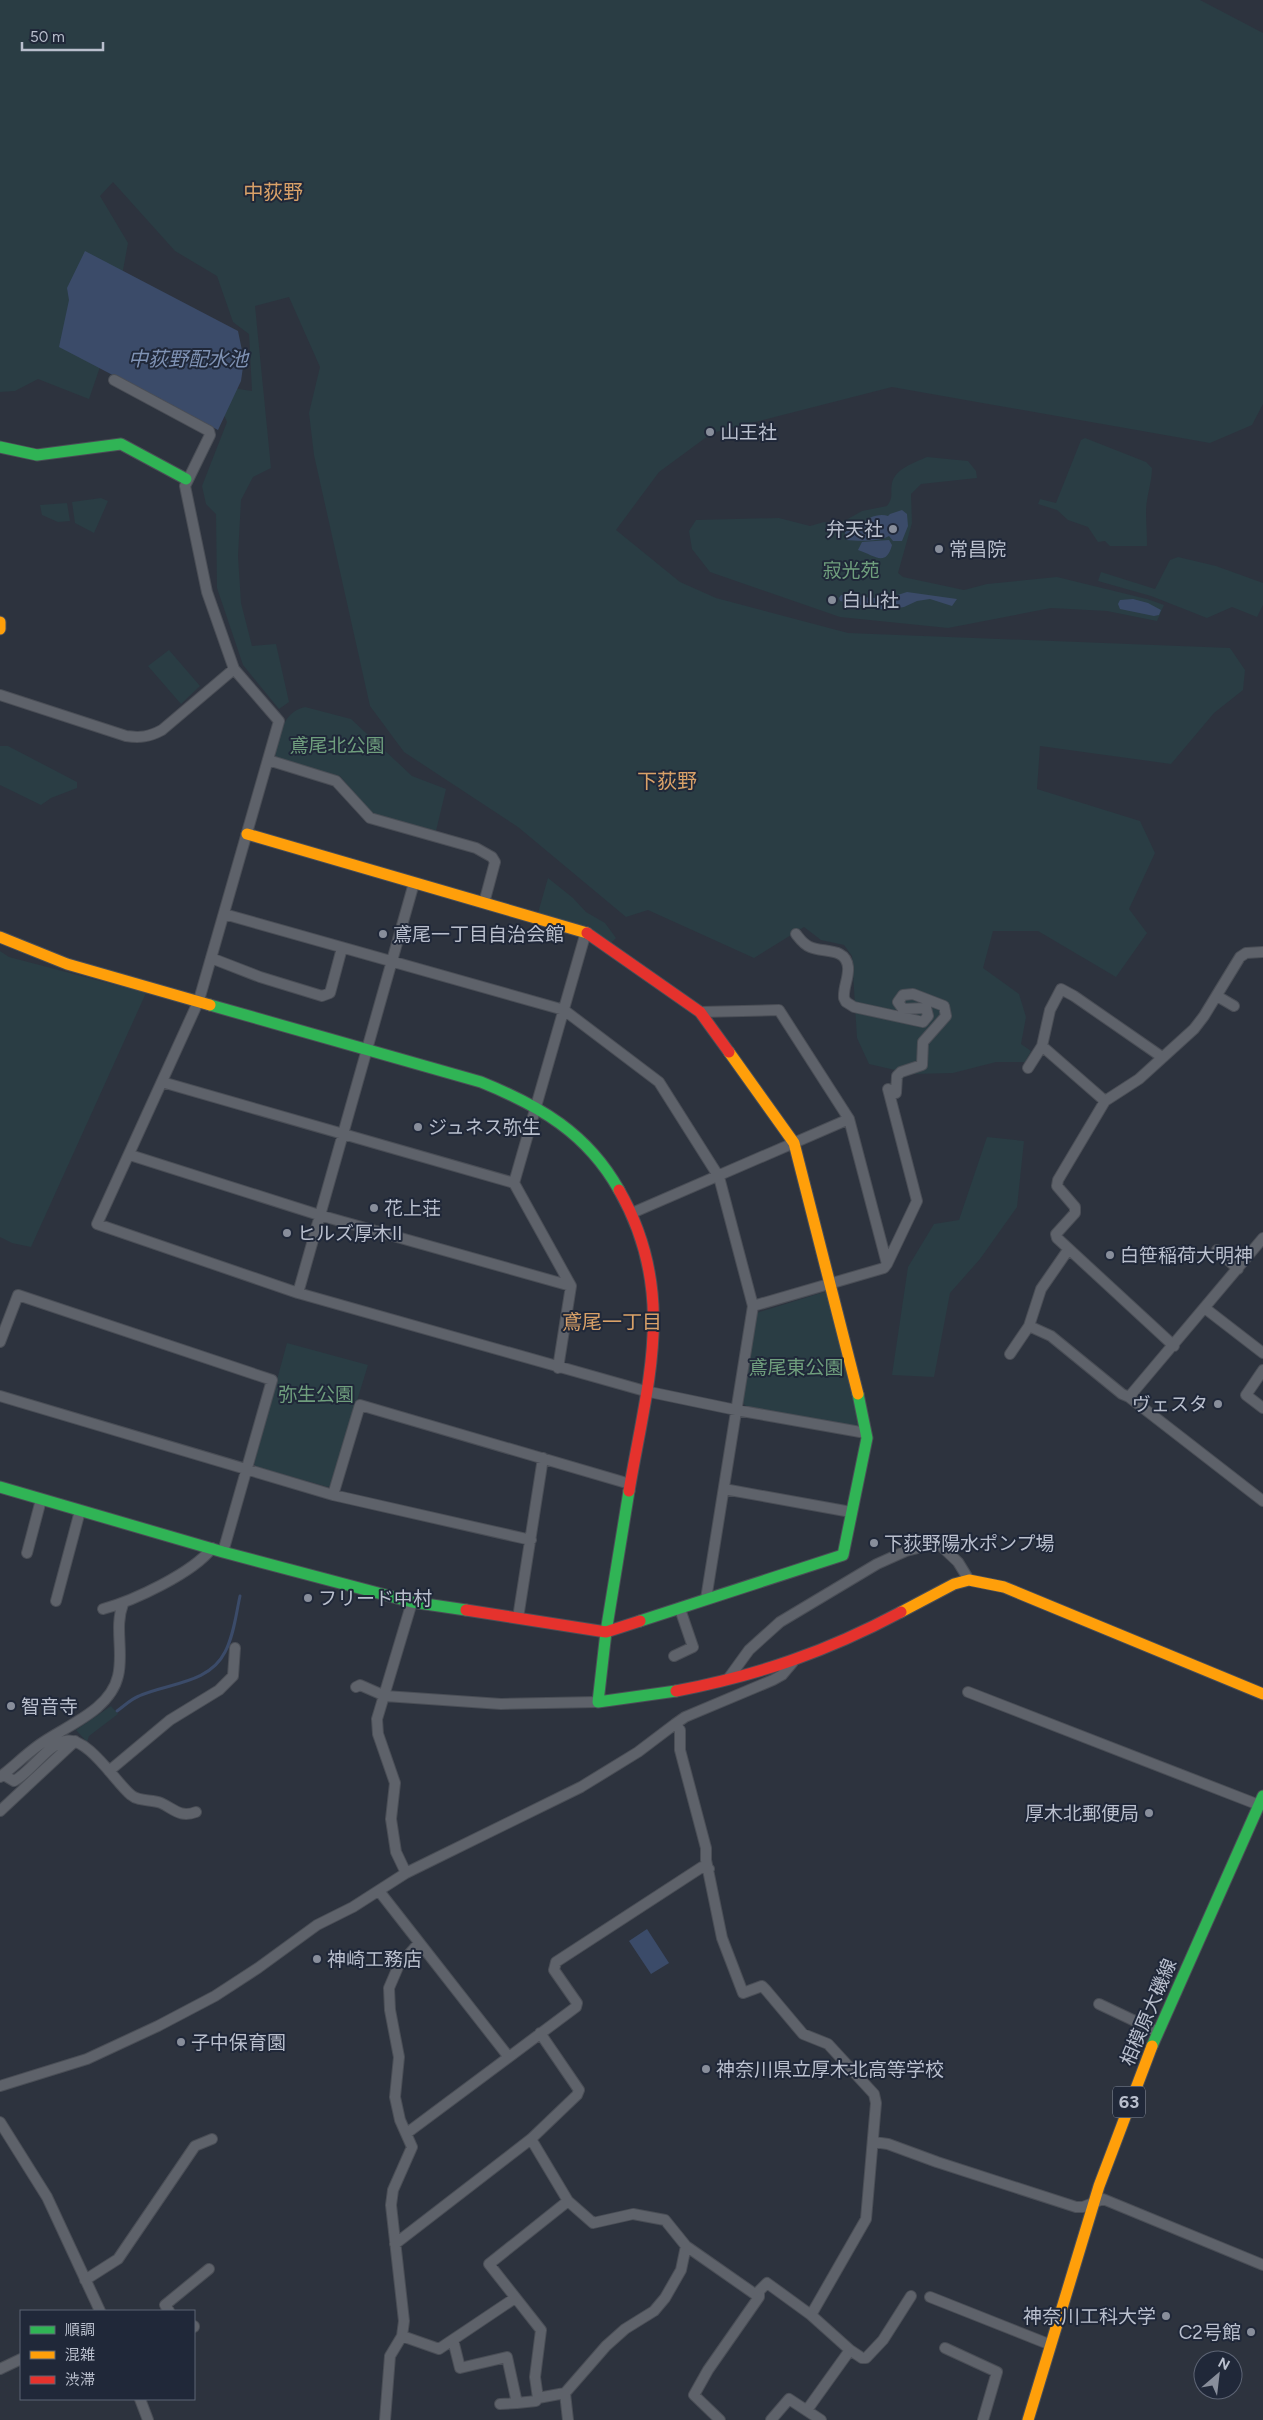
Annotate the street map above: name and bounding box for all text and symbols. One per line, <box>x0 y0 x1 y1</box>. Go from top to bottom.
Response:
scale bar <box>22 20 104 52</box>
text: 50 m <box>30 28 65 46</box>
district label: 中荻野 <box>243 180 303 204</box>
water label: 中荻野配水池 <box>128 347 250 371</box>
place label: 山王社 <box>720 421 777 444</box>
marker: 山王社 <box>704 426 716 438</box>
place label: 弁天社 <box>826 518 883 541</box>
marker: 弁天社 <box>887 523 899 535</box>
place label: 常昌院 <box>949 538 1006 561</box>
marker: 常昌院 <box>933 543 945 555</box>
park label: 寂光苑 <box>822 559 880 582</box>
place label: 白山社 <box>842 589 899 612</box>
marker: 白山社 <box>826 594 838 606</box>
park label: 鳶尾北公園 <box>289 734 385 757</box>
district label: 下荻野 <box>637 769 697 793</box>
place label: 鳶尾一丁目自治会館 <box>393 923 564 946</box>
marker: 鳶尾一丁目自治会館 <box>377 928 389 940</box>
place label: ジュネス弥生 <box>428 1116 541 1139</box>
marker: ジュネス弥生 <box>412 1121 424 1133</box>
place label: 花上荘 <box>384 1197 441 1220</box>
marker: 花上荘 <box>368 1202 380 1214</box>
place label: ヒルズ厚木II <box>297 1222 402 1245</box>
marker: ヒルズ厚木II <box>281 1227 293 1239</box>
place label: 白笹稲荷大明神 <box>1120 1244 1253 1267</box>
marker: 白笹稲荷大明神 <box>1104 1249 1116 1261</box>
district label: 鳶尾一丁目 <box>562 1310 662 1334</box>
park label: 鳶尾東公園 <box>748 1356 844 1379</box>
park label: 弥生公園 <box>278 1383 354 1406</box>
place label: ヴェスタ <box>1132 1393 1208 1416</box>
marker: ヴェスタ <box>1212 1398 1224 1410</box>
place label: 下荻野陽水ポンプ場 <box>884 1532 1054 1555</box>
marker: 下荻野陽水ポンプ場 <box>868 1537 880 1549</box>
place label: フリード中村 <box>318 1587 432 1610</box>
marker: フリード中村 <box>302 1592 314 1604</box>
place label: 智音寺 <box>21 1695 78 1718</box>
marker: 智音寺 <box>5 1700 17 1712</box>
place label: 厚木北郵便局 <box>1025 1802 1139 1825</box>
marker: 厚木北郵便局 <box>1143 1807 1155 1819</box>
place label: 神崎工務店 <box>327 1948 422 1971</box>
marker: 神崎工務店 <box>311 1953 323 1965</box>
street label: 相模原大磯線 <box>1116 1955 1181 2069</box>
place label: 子中保育園 <box>191 2031 286 2054</box>
marker: 子中保育園 <box>175 2036 187 2048</box>
place label: 神奈川県立厚木北高等学校 <box>716 2058 944 2081</box>
marker: 神奈川県立厚木北高等学校 <box>700 2063 712 2075</box>
road number: 63 <box>1113 2086 1145 2118</box>
place label: 神奈川工科大学 <box>1023 2305 1156 2328</box>
legend <box>20 2310 195 2400</box>
marker: 神奈川工科大学 <box>1160 2310 1172 2322</box>
text: 順調 <box>65 2321 95 2339</box>
place label: C2号館 <box>1179 2321 1241 2344</box>
marker: C2号館 <box>1245 2326 1257 2338</box>
text: 混雑 <box>65 2346 95 2364</box>
north arrow <box>1193 2350 1243 2400</box>
text: N <box>1215 2354 1233 2374</box>
text: 渋滞 <box>65 2371 95 2389</box>

